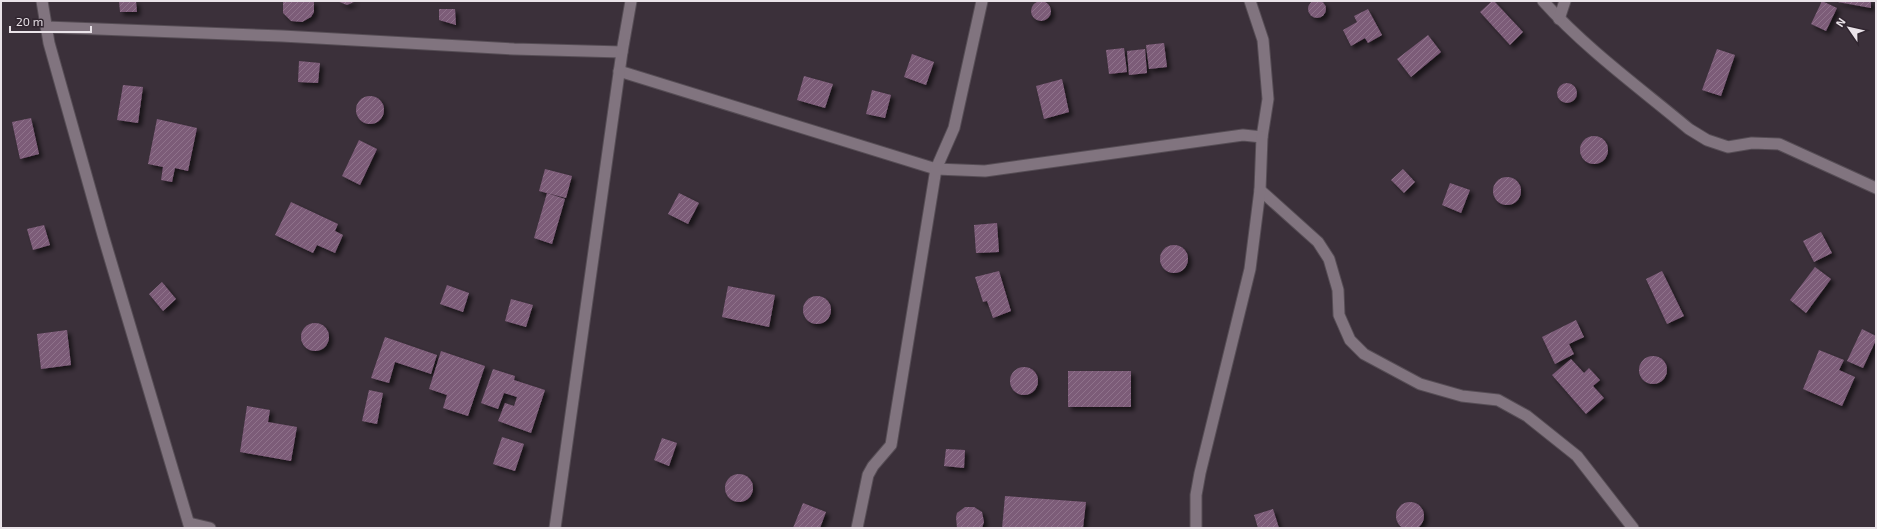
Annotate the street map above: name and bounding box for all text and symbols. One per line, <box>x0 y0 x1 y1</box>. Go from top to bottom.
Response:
scale bar <box>10 8 91 34</box>
north arrow <box>1829 8 1869 48</box>
text: 20 m <box>16 14 43 28</box>
text: N <box>1833 15 1848 29</box>

